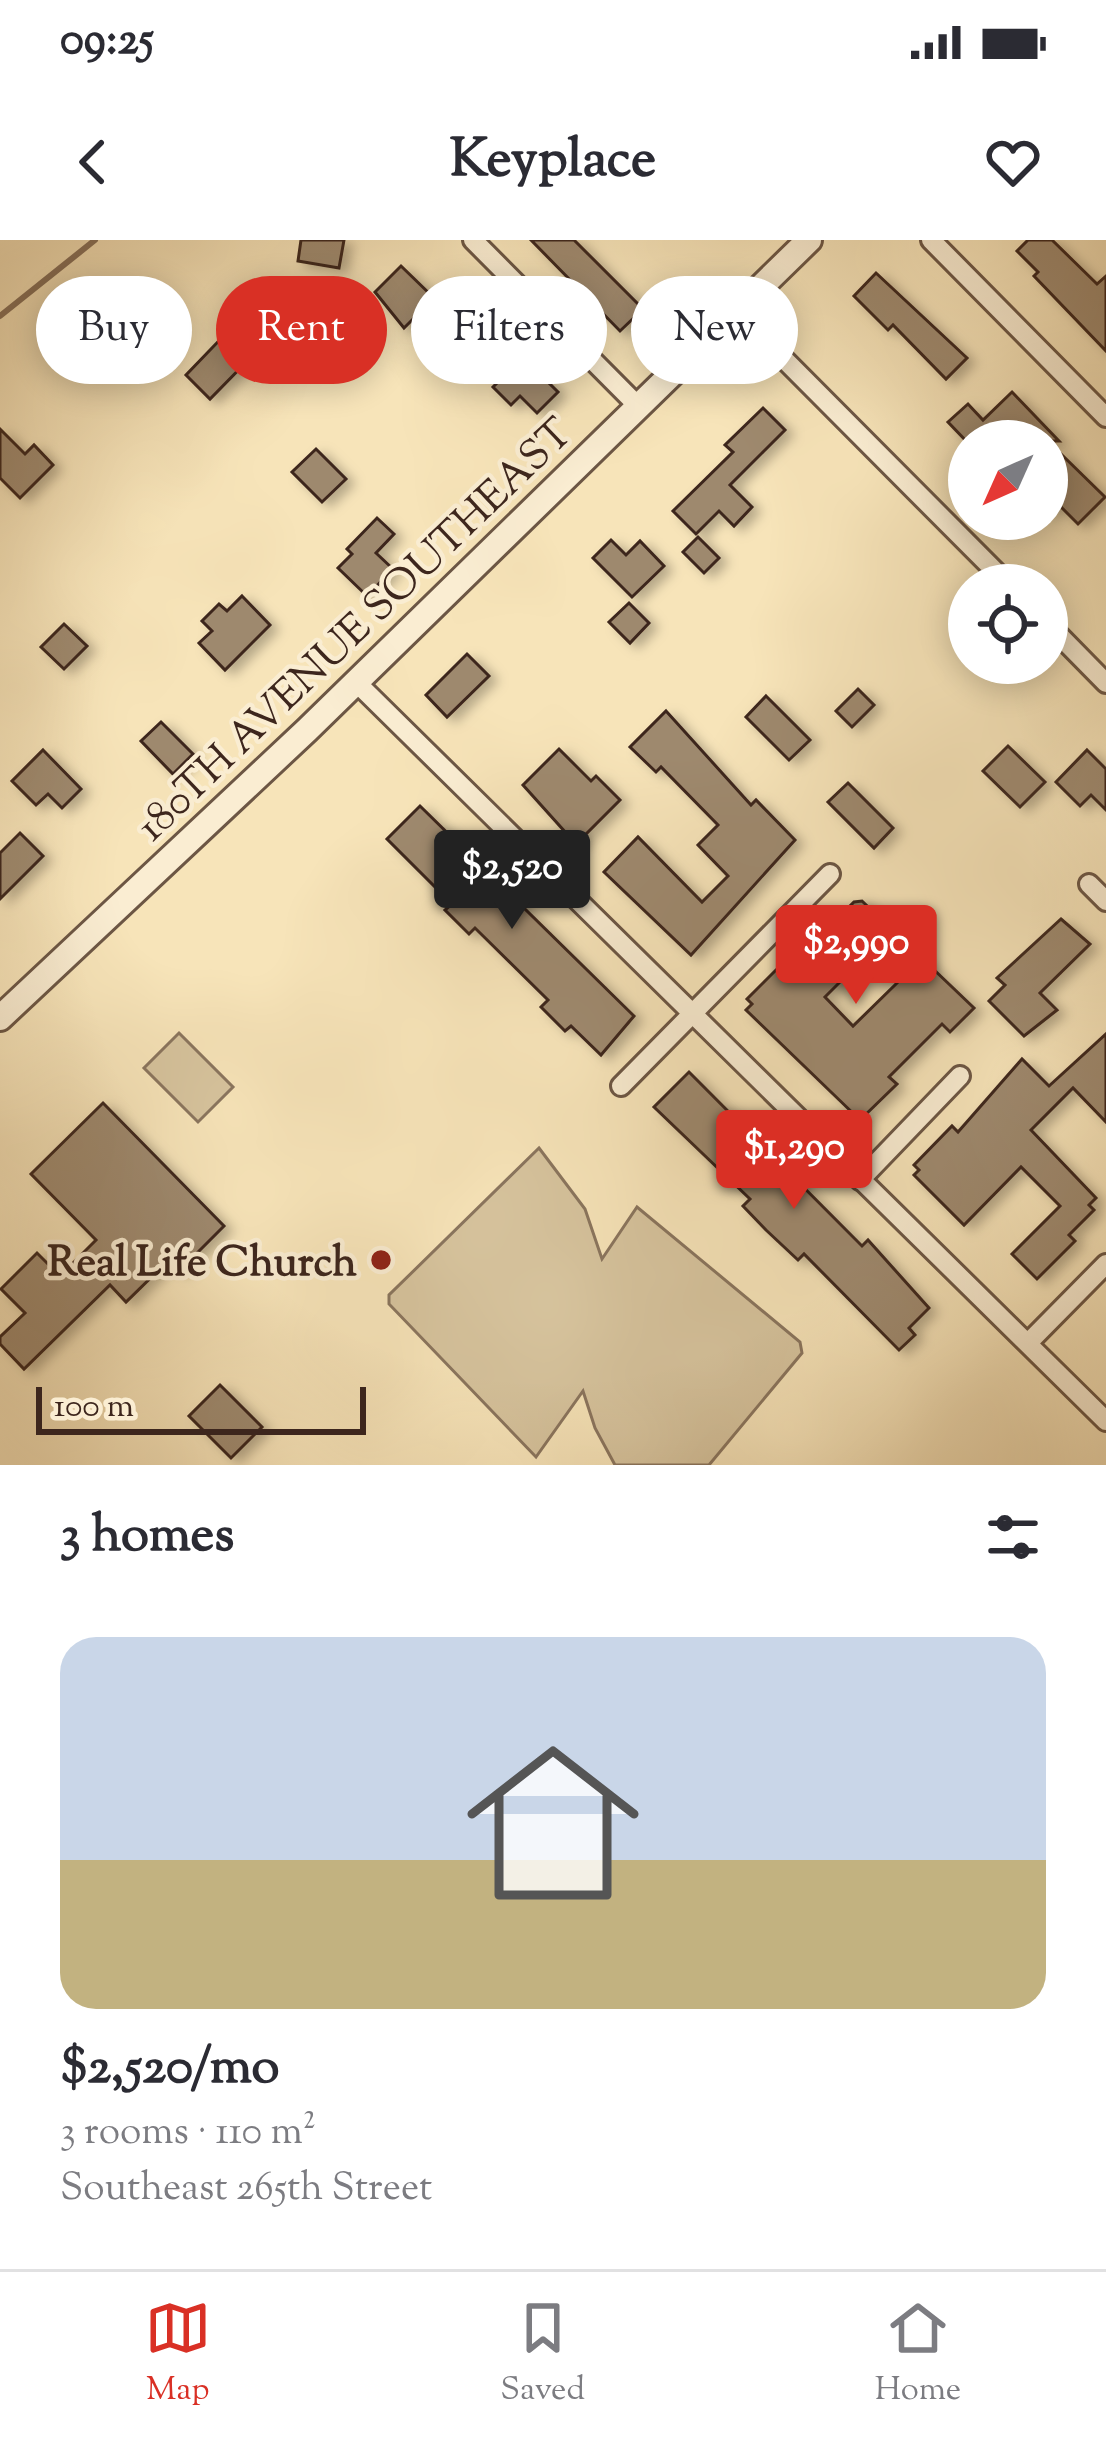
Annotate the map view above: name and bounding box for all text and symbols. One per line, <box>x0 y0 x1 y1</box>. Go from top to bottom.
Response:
text: 09:25 <box>60 10 154 75</box>
text: Keyplace <box>450 123 656 201</box>
icon: back <box>60 129 126 195</box>
icon: heart <box>980 129 1046 195</box>
chip: Buy <box>36 276 192 384</box>
chip: Rent <box>216 276 387 384</box>
chip: Filters <box>411 276 607 384</box>
chip: New <box>631 276 798 384</box>
street label: 180TH AVENUE SOUTHEAST <box>125 406 588 857</box>
north arrow <box>948 420 1068 540</box>
map controls <box>948 420 1068 684</box>
button: locate <box>948 564 1068 684</box>
pin: $2,520 <box>414 830 610 932</box>
text: $2,520 <box>461 841 563 897</box>
pin: $2,990 <box>758 905 954 1007</box>
text: $2,990 <box>803 916 909 972</box>
pin: $1,290 <box>696 1110 892 1212</box>
text: $1,290 <box>743 1121 845 1177</box>
place label: Real Life Church <box>48 1235 357 1295</box>
marker: Real Life Church <box>368 1247 394 1273</box>
scale bar <box>36 1381 366 1434</box>
text: 100 m <box>54 1384 134 1432</box>
text: 3 homes <box>60 1501 234 1574</box>
icon: filters <box>980 1504 1046 1570</box>
icon: home <box>445 1715 661 1931</box>
text: $2,520/mo <box>60 2033 279 2106</box>
text: 3 rooms · 110 m² <box>60 2106 316 2162</box>
text: Southeast 265th Street <box>60 2162 432 2218</box>
tab: Map <box>145 2295 211 2415</box>
tab: Saved <box>500 2295 585 2415</box>
tab: Home <box>875 2295 961 2415</box>

